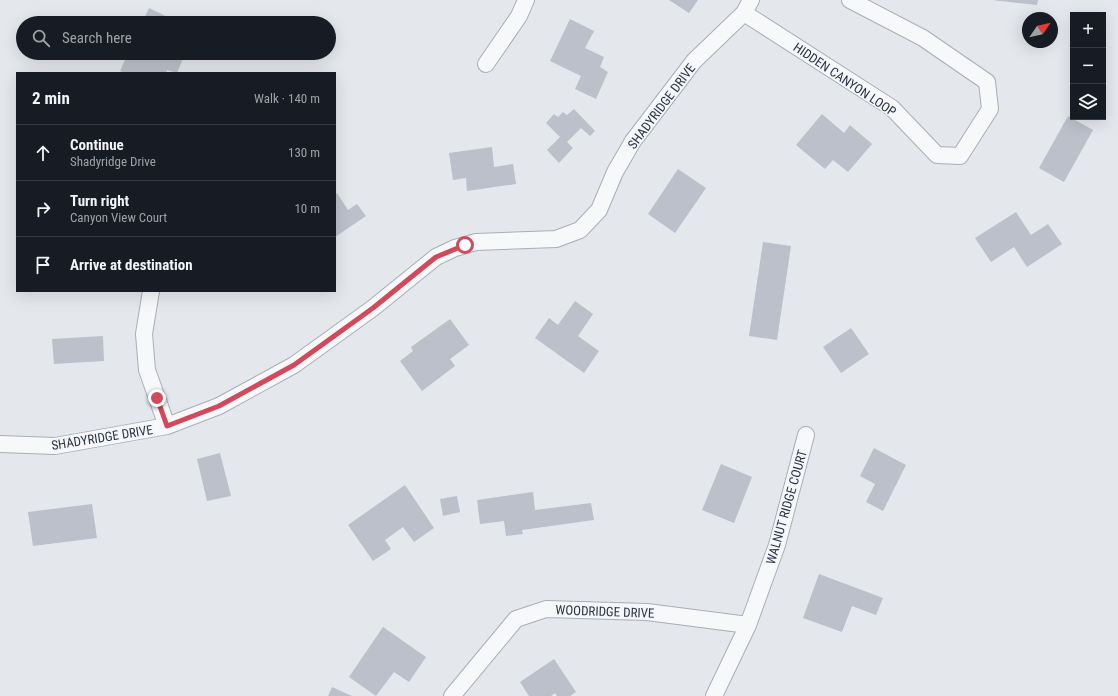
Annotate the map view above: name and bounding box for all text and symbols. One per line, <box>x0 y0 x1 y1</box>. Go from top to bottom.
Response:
north arrow <box>1022 12 1058 48</box>
map controls <box>1070 12 1106 120</box>
button: + <box>1070 12 1106 48</box>
search box <box>16 16 336 60</box>
icon: search <box>30 27 52 49</box>
text: Search here <box>62 29 132 47</box>
street label: HIDDEN CANYON LOOP <box>791 40 899 119</box>
button: − <box>1070 48 1106 84</box>
street label: SHADYRIDGE DRIVE <box>625 61 698 152</box>
button: layers <box>1070 84 1106 120</box>
text: 2 min <box>32 88 70 108</box>
text: Walk · 140 m <box>254 91 320 106</box>
text: Continue <box>70 136 124 154</box>
icon: ahead <box>32 142 54 164</box>
text: 130 m <box>288 145 320 160</box>
text: Shadyridge Drive <box>70 154 156 169</box>
text: Turn right <box>70 192 129 210</box>
icon: right <box>32 198 54 220</box>
text: 10 m <box>294 201 320 216</box>
text: Canyon View Court <box>70 210 167 225</box>
route start <box>456 236 474 254</box>
icon: arrive <box>32 254 54 276</box>
text: Arrive at destination <box>70 256 193 274</box>
route end <box>148 389 166 407</box>
street label: SHADYRIDGE DRIVE <box>50 422 154 453</box>
street label: WALNUT RIDGE COURT <box>763 448 810 566</box>
street label: WOODRIDGE DRIVE <box>555 602 655 621</box>

